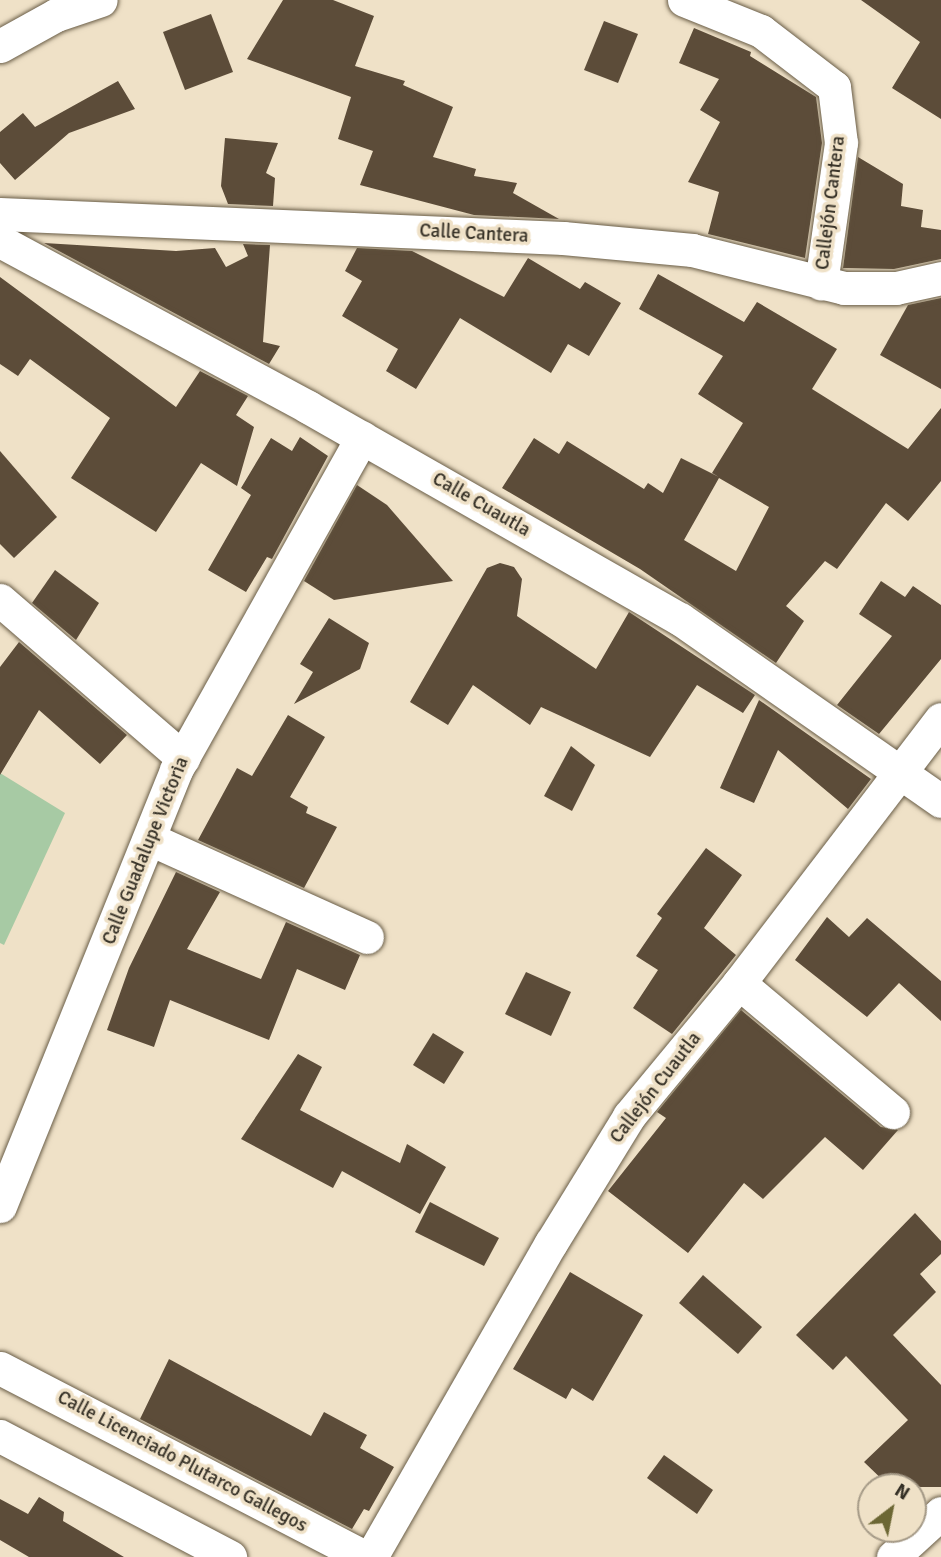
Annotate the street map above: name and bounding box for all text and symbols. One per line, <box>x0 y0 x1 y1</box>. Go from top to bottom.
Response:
street label: Callejón Cantera <box>811 135 851 271</box>
street label: Calle Cantera <box>419 220 529 248</box>
street label: Calle Cuautla <box>428 468 534 542</box>
street label: Calle Guadalupe Victoria <box>98 754 194 948</box>
street label: Callejón Cuautla <box>606 1028 706 1148</box>
street label: Calle Licenciado Plutarco Gallegos <box>53 1386 311 1538</box>
north arrow <box>857 1473 927 1543</box>
text: N <box>890 1478 914 1506</box>

